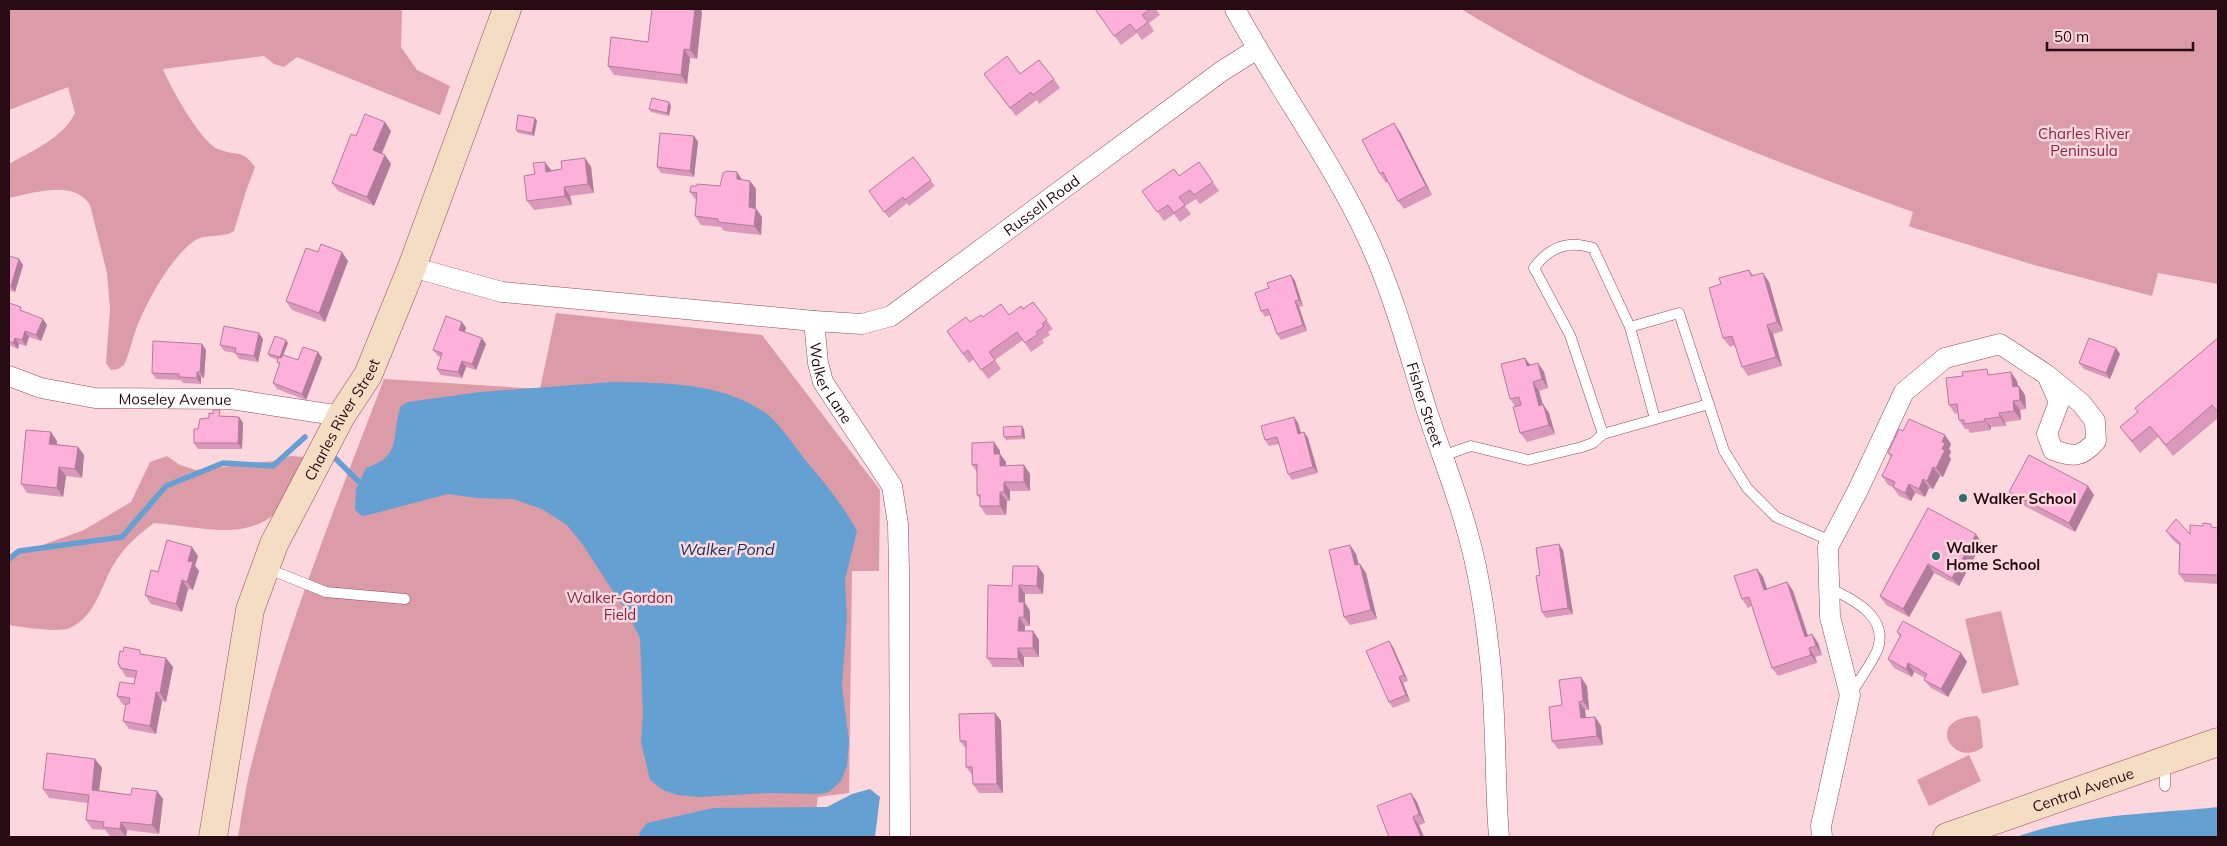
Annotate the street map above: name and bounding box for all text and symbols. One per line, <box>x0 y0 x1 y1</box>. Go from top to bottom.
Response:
scale bar <box>2047 20 2193 52</box>
text: 50 m <box>2054 27 2089 46</box>
park label: Charles River Peninsula <box>2038 124 2131 160</box>
street label: Russell Road <box>999 170 1083 239</box>
street label: Walker Lane <box>807 341 857 427</box>
street label: Charles River Street <box>299 356 383 484</box>
street label: Fisher Street <box>1403 360 1448 449</box>
street label: Moseley Avenue <box>118 389 231 409</box>
place label: Walker School <box>1973 489 2076 508</box>
marker: Walker School <box>1957 492 1969 504</box>
place label: Walker Home School <box>1946 538 2040 574</box>
water label: Walker Pond <box>679 539 775 559</box>
marker: Walker Home School <box>1930 550 1942 562</box>
park label: Walker-Gordon Field <box>567 588 673 624</box>
street label: Central Avenue <box>2030 763 2136 816</box>

